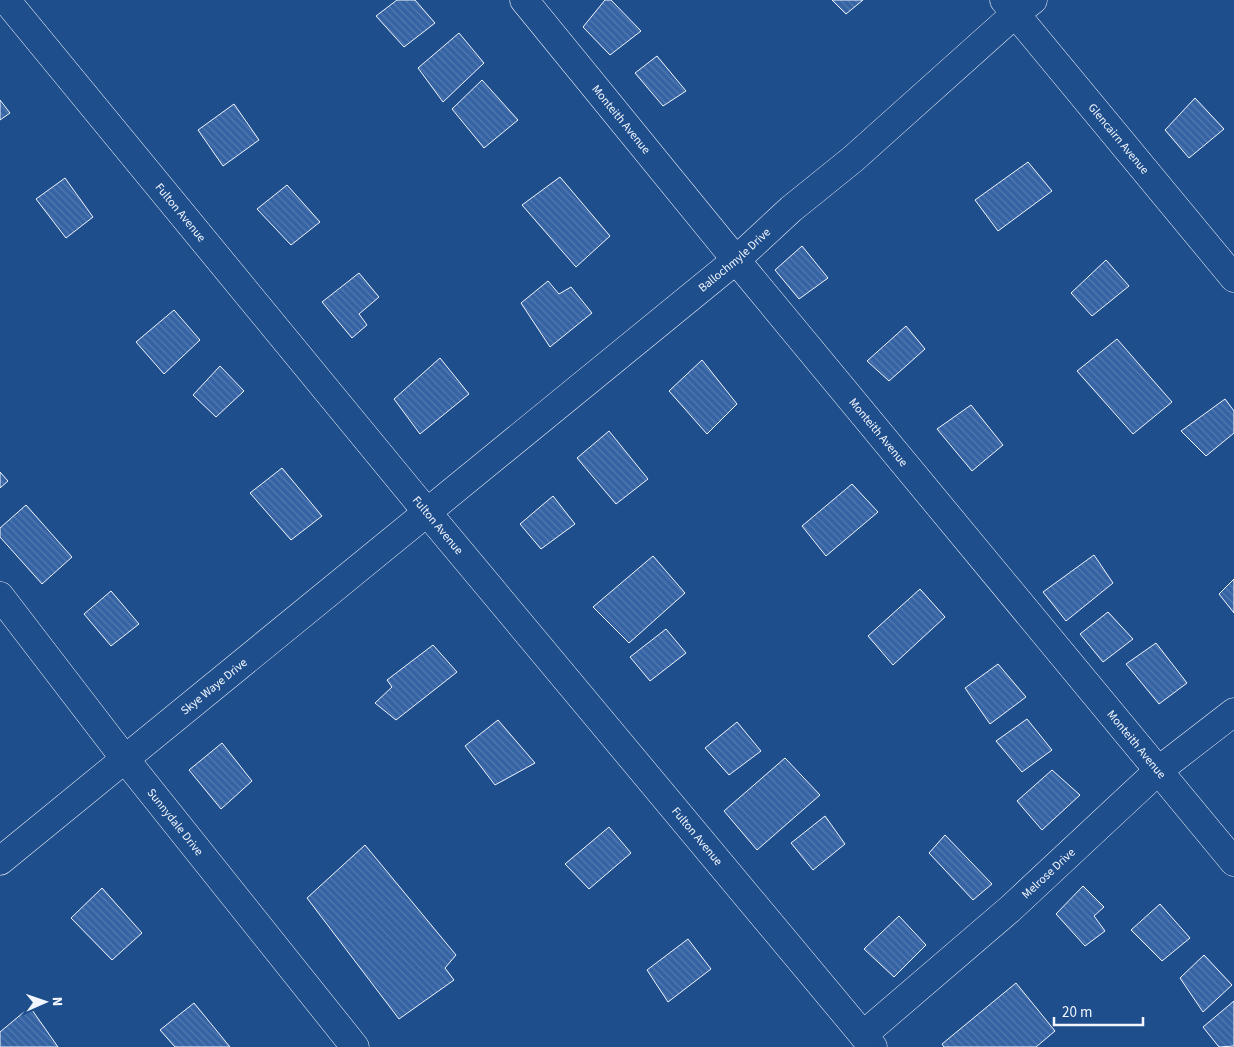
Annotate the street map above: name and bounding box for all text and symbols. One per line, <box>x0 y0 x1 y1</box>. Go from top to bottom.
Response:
street label: Monteith Avenue <box>588 81 654 158</box>
street label: Glencairn Avenue <box>1084 100 1153 178</box>
street label: Fulton Avenue <box>151 180 210 246</box>
street label: Ballochmyle Drive <box>695 224 775 296</box>
street label: Monteith Avenue <box>845 395 912 471</box>
street label: Fulton Avenue <box>408 493 467 559</box>
street label: Skye Waye Drive <box>177 654 251 719</box>
street label: Monteith Avenue <box>1103 707 1170 783</box>
street label: Sunnydale Drive <box>143 785 207 860</box>
street label: Fulton Avenue <box>667 804 726 870</box>
street label: Melrose Drive <box>1018 844 1079 903</box>
north arrow <box>20 977 70 1027</box>
scale bar <box>1054 994 1143 1026</box>
text: N <box>47 997 67 1007</box>
text: 20 m <box>1062 1002 1092 1023</box>

